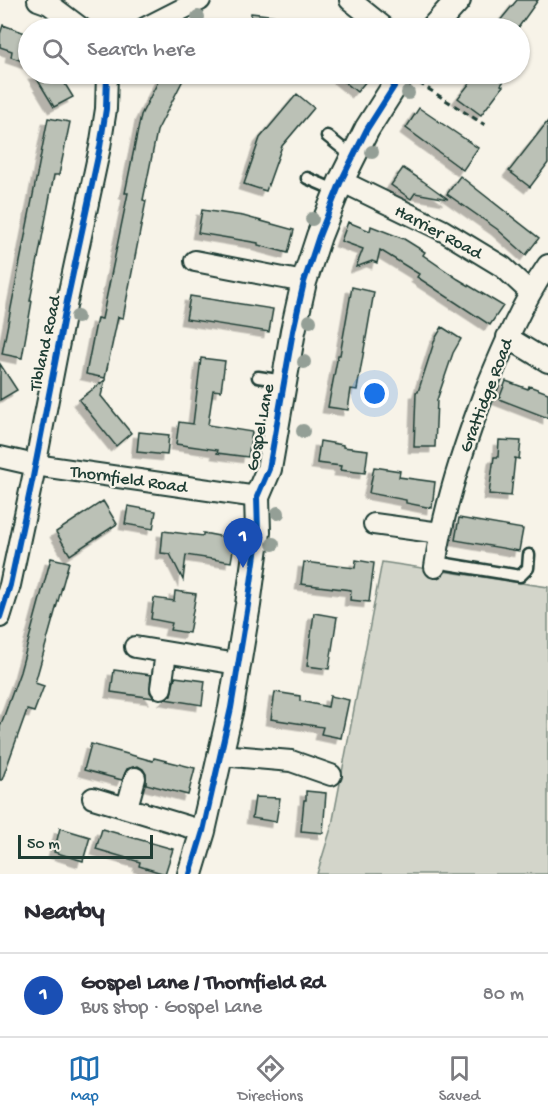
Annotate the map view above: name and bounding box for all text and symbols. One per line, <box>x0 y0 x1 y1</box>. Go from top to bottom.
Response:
search box <box>18 18 530 84</box>
icon: search <box>39 35 72 68</box>
text: Search here <box>87 38 195 64</box>
street label: Harrier Road <box>390 201 486 266</box>
street label: Tibland Road <box>26 292 67 394</box>
street label: Grattidge Road <box>456 335 519 456</box>
your location <box>360 379 389 408</box>
street label: Gospel Lane <box>243 382 280 473</box>
street label: Thornfield Road <box>68 462 190 499</box>
pin: 1 <box>224 518 262 568</box>
scale bar <box>18 832 153 860</box>
text: 50 m <box>27 836 60 855</box>
text: Nearby <box>24 898 105 929</box>
text: Gospel Lane / Thornfield Rd <box>81 971 325 997</box>
text: 1 <box>39 984 48 1007</box>
text: 80 m <box>483 984 524 1007</box>
text: Bus stop · Gospel Lane <box>81 997 262 1020</box>
tab: Map <box>68 1052 101 1107</box>
tab: Directions <box>237 1052 303 1107</box>
tab: Saved <box>439 1052 480 1107</box>

